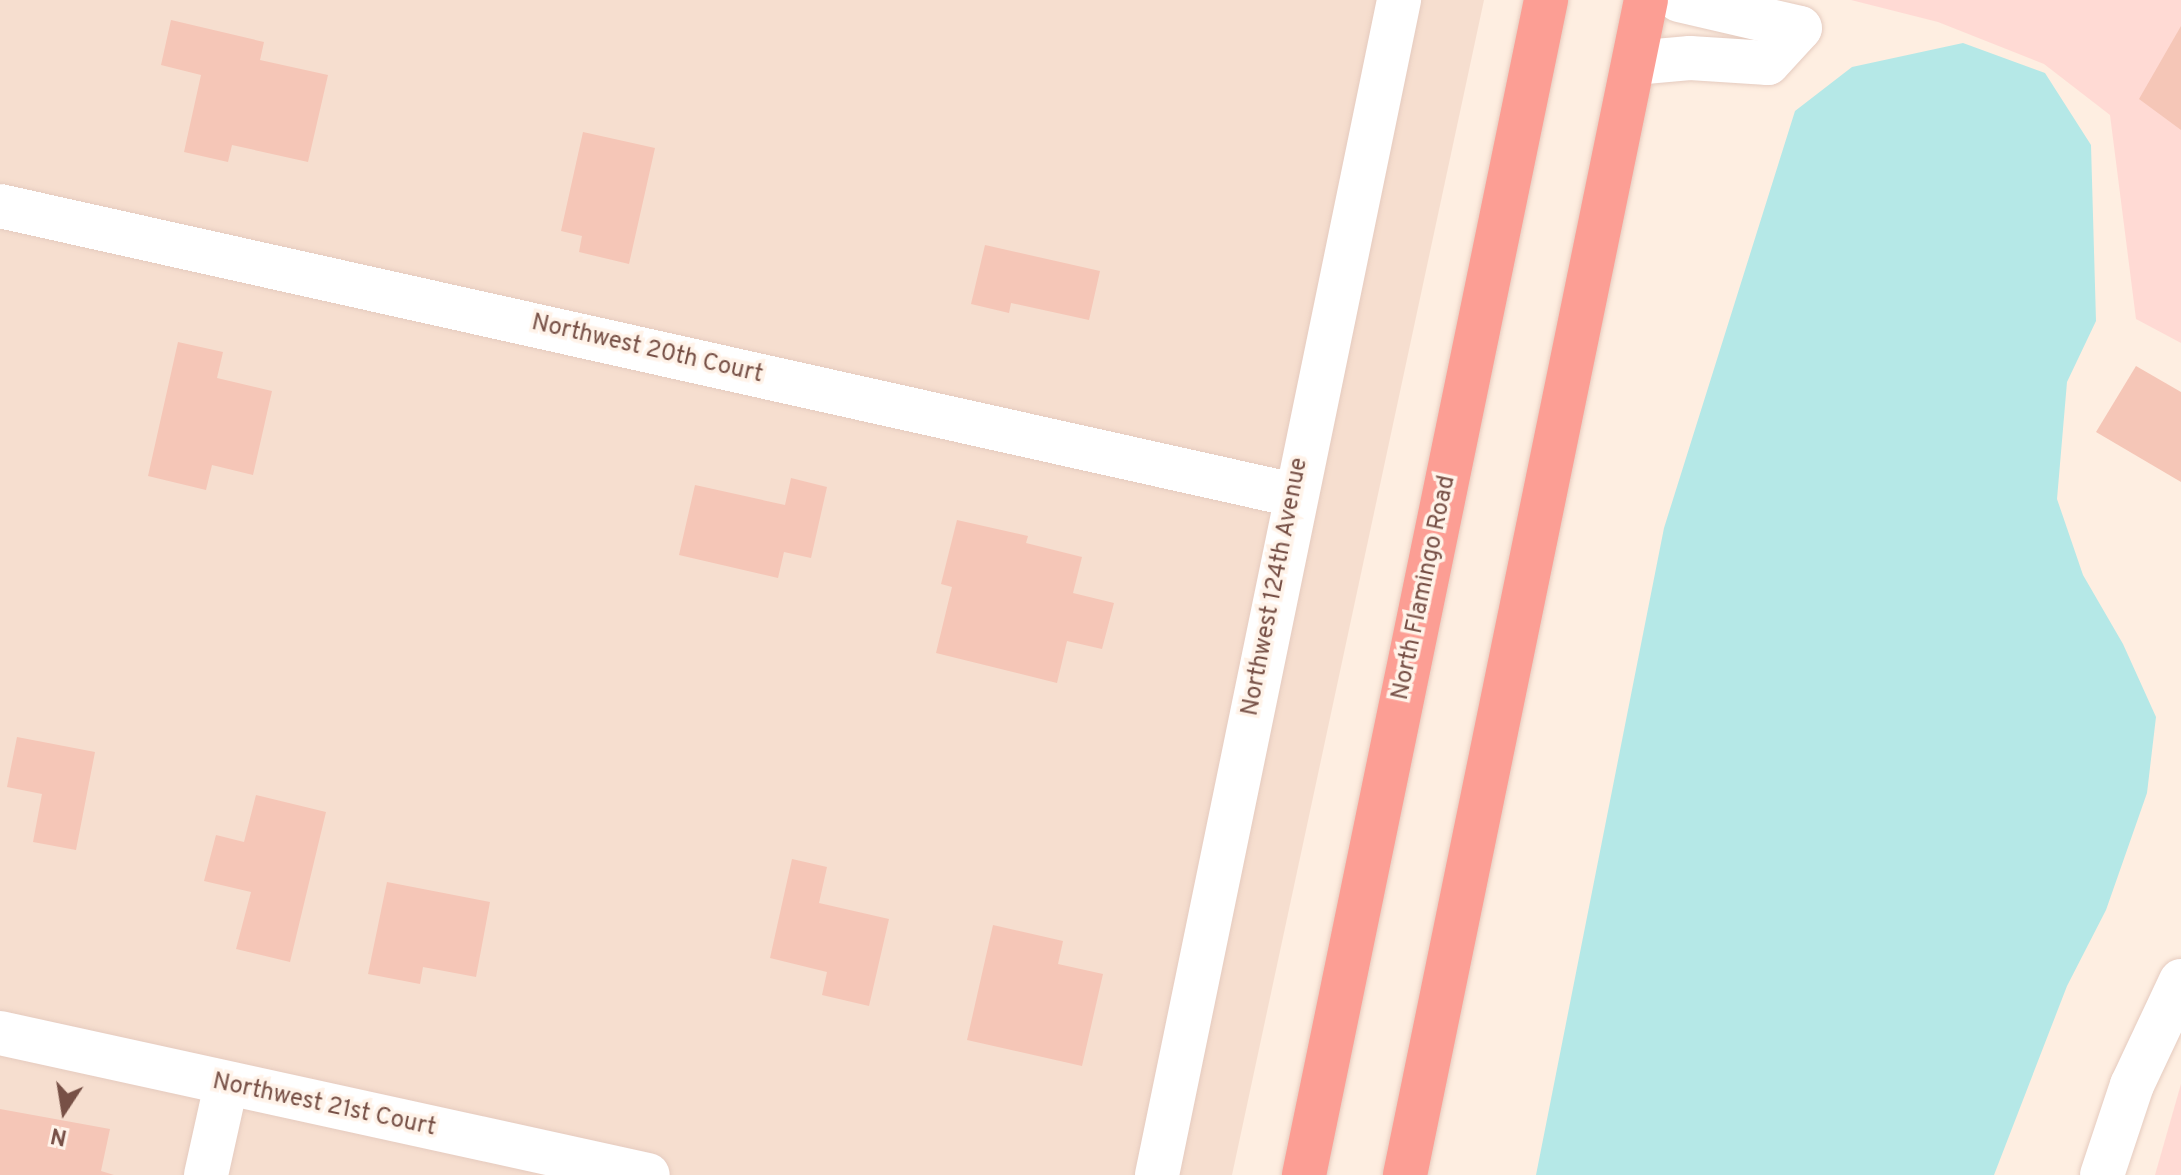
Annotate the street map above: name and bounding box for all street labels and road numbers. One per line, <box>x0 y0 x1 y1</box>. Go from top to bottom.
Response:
street label: Northwest 20th Court <box>529 309 765 391</box>
street label: Northwest 124th Avenue <box>1237 455 1315 719</box>
street label: North Flamingo Road <box>1387 473 1463 703</box>
street label: Northwest 21st Court <box>210 1068 438 1144</box>

